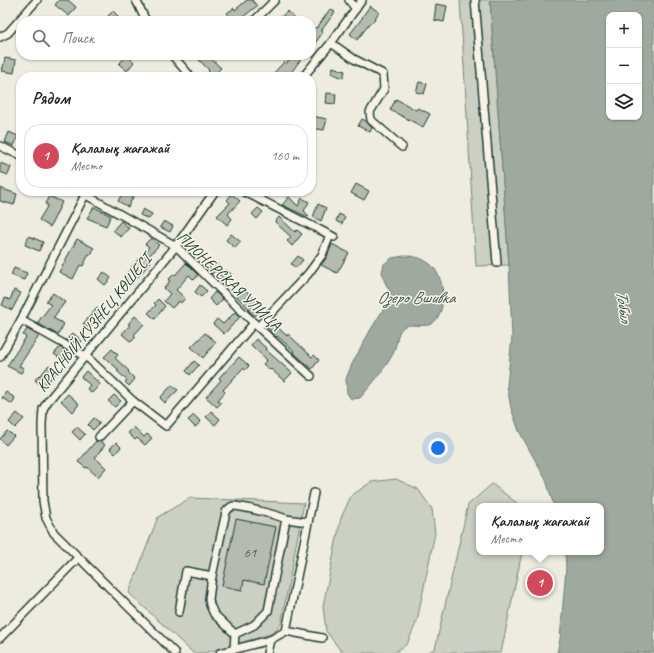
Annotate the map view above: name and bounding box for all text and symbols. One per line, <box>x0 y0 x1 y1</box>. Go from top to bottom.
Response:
map controls <box>606 12 642 120</box>
button: + <box>606 12 642 48</box>
search box <box>16 16 316 60</box>
icon: search <box>30 27 52 49</box>
text: Поиск <box>62 29 94 48</box>
button: − <box>606 48 642 84</box>
button: layers <box>606 84 642 120</box>
text: Рядом <box>32 88 70 109</box>
text: Қалалық жағажай <box>71 139 169 158</box>
text: 1 <box>43 148 49 164</box>
text: 160 m <box>271 148 299 164</box>
text: Место <box>71 158 102 174</box>
street label: ПИОНЕРСКАЯ УЛИЦА <box>173 227 286 335</box>
street label: КРАСНЫЙ КУЗНЕЦ КӨШЕСІ <box>32 247 158 396</box>
water label: Озеро Вшивка <box>377 287 457 309</box>
water label: Тобыл <box>611 289 637 326</box>
your location <box>428 438 448 458</box>
popup <box>476 503 604 555</box>
text: Қалалық жағажай <box>491 512 589 531</box>
text: Место <box>491 531 522 547</box>
house number: 61 <box>244 544 257 561</box>
pin: 1 <box>527 568 553 598</box>

